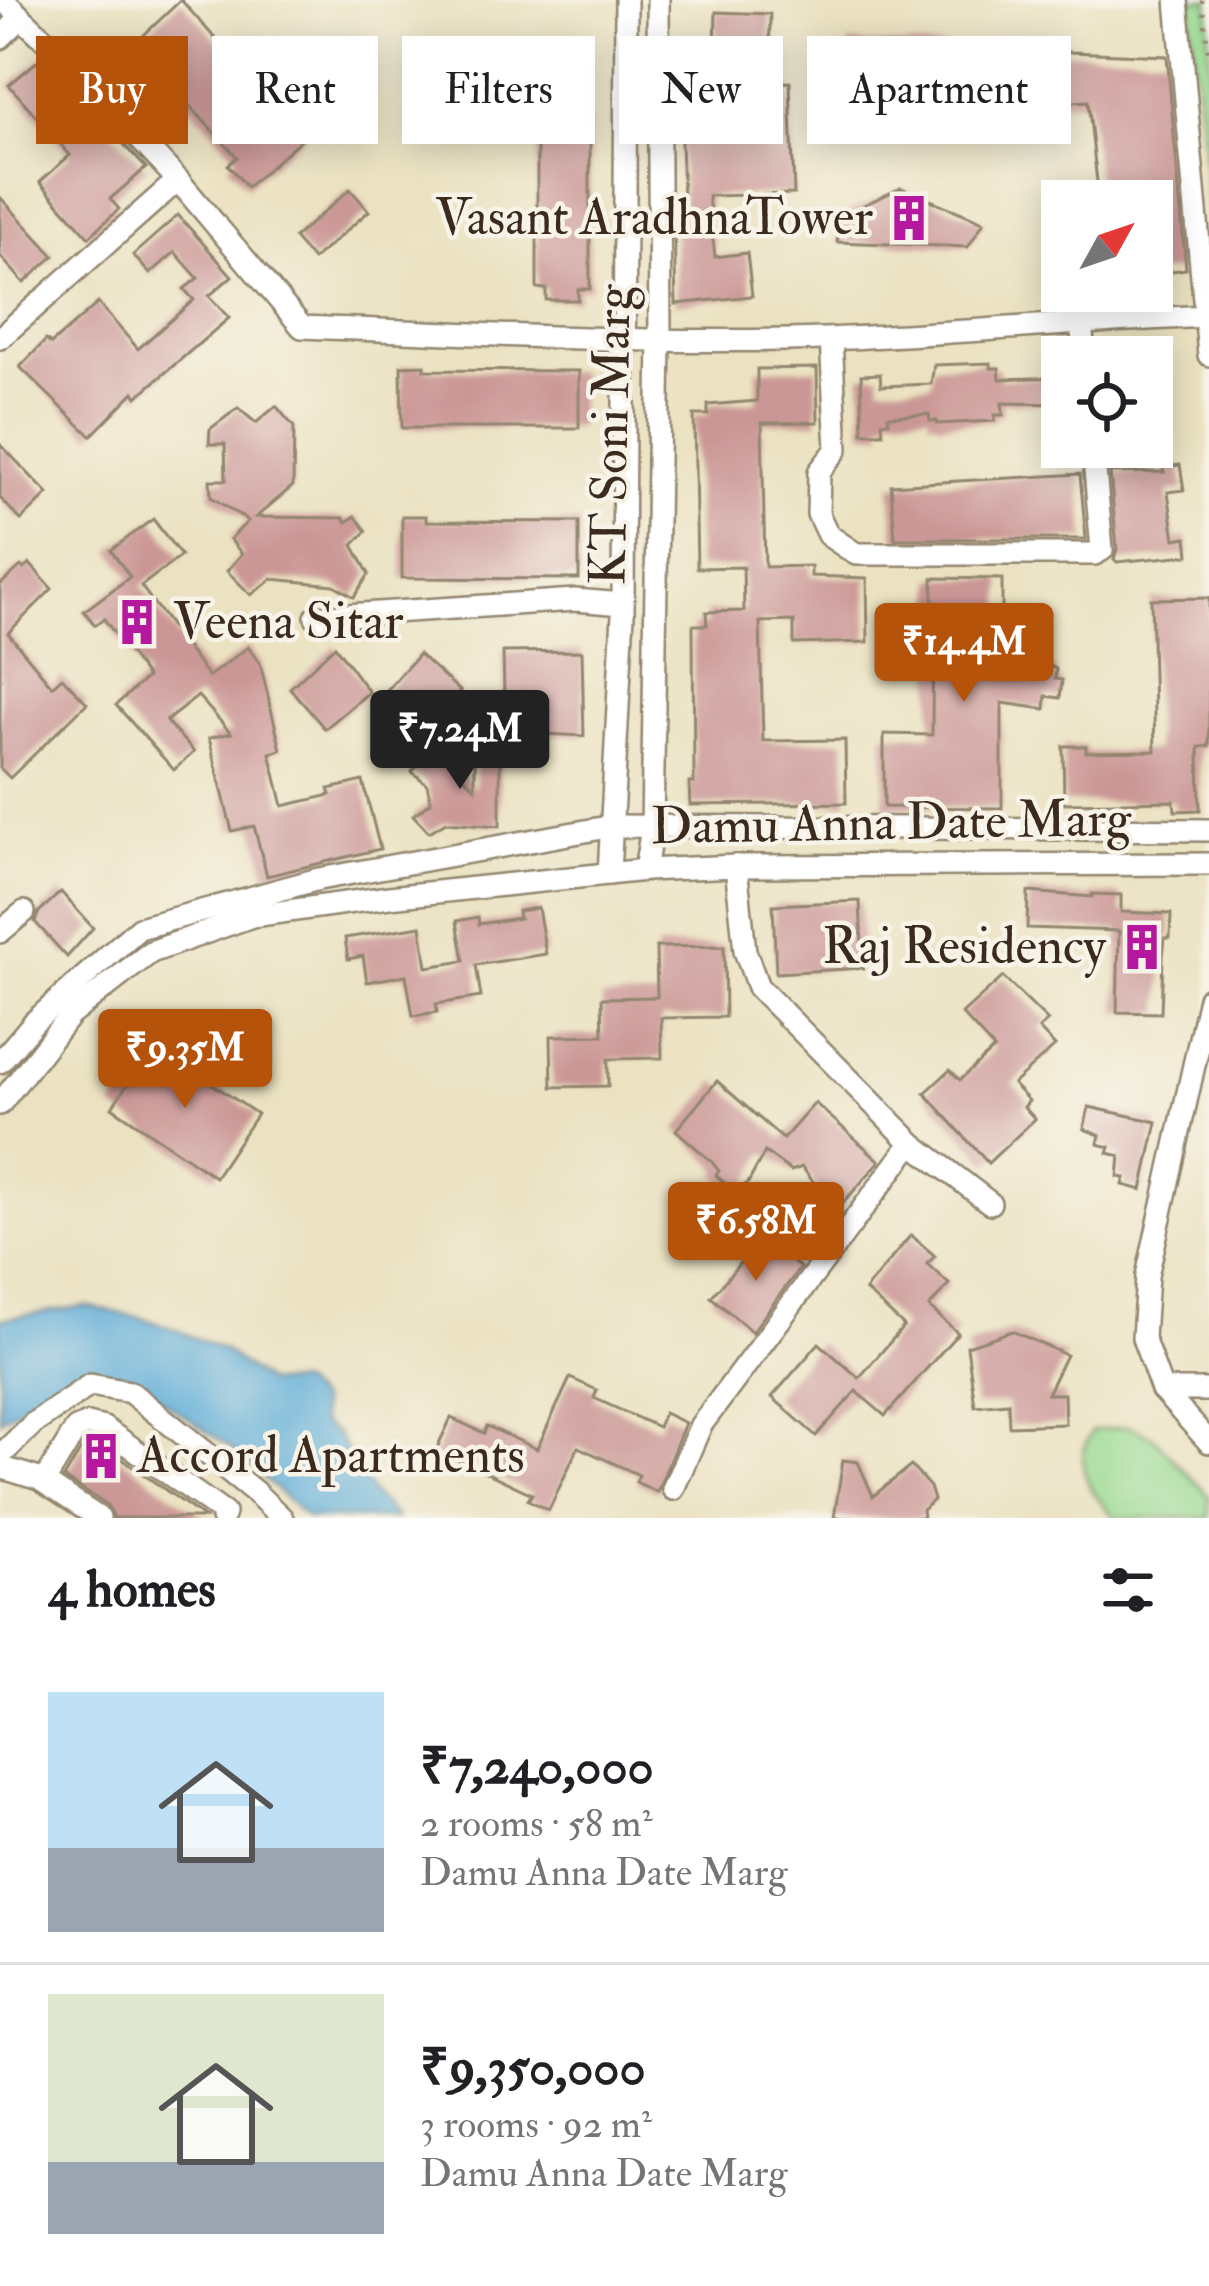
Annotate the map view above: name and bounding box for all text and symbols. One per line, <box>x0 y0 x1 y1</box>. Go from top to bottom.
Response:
chip: Buy <box>36 36 188 144</box>
chip: Rent <box>212 36 378 144</box>
chip: Filters <box>402 36 595 144</box>
chip: New <box>619 36 783 144</box>
chip: Apartment <box>807 36 1071 144</box>
north arrow <box>1041 180 1173 312</box>
map controls <box>1041 180 1173 468</box>
place label: Vasant AradhnaTower <box>435 186 873 250</box>
building icon: Vasant AradhnaTower <box>884 193 934 243</box>
street label: KT Soni Marg <box>576 283 646 586</box>
button: locate <box>1041 336 1173 468</box>
place label: Veena Sitar <box>173 590 403 654</box>
building icon: Veena Sitar <box>112 597 162 647</box>
pin: ₹14.4M <box>866 603 1062 705</box>
text: ₹14.4M <box>902 617 1026 666</box>
pin: ₹7.24M <box>362 690 558 792</box>
text: ₹7.24M <box>397 704 523 753</box>
street label: Damu Anna Date Marg <box>650 787 1133 859</box>
place label: Raj Residency <box>822 915 1108 979</box>
building icon: Raj Residency <box>1117 922 1167 972</box>
pin: ₹9.35M <box>87 1009 283 1111</box>
text: ₹9.35M <box>125 1023 245 1072</box>
pin: ₹6.58M <box>658 1182 854 1284</box>
text: ₹6.58M <box>695 1196 817 1245</box>
place label: Accord Apartments <box>136 1424 525 1488</box>
building icon: Accord Apartments <box>76 1431 126 1481</box>
icon: filters <box>1095 1557 1161 1623</box>
text: 4 homes <box>48 1558 216 1622</box>
text: ₹7,240,000 <box>420 1735 654 1799</box>
icon: home <box>144 1740 288 1884</box>
text: 2 rooms · 58 m² <box>420 1799 653 1848</box>
text: Damu Anna Date Marg <box>420 1848 787 1897</box>
text: ₹9,350,000 <box>420 2036 646 2100</box>
icon: home <box>144 2042 288 2186</box>
text: 3 rooms · 92 m² <box>420 2100 652 2149</box>
text: Damu Anna Date Marg <box>420 2149 787 2198</box>

